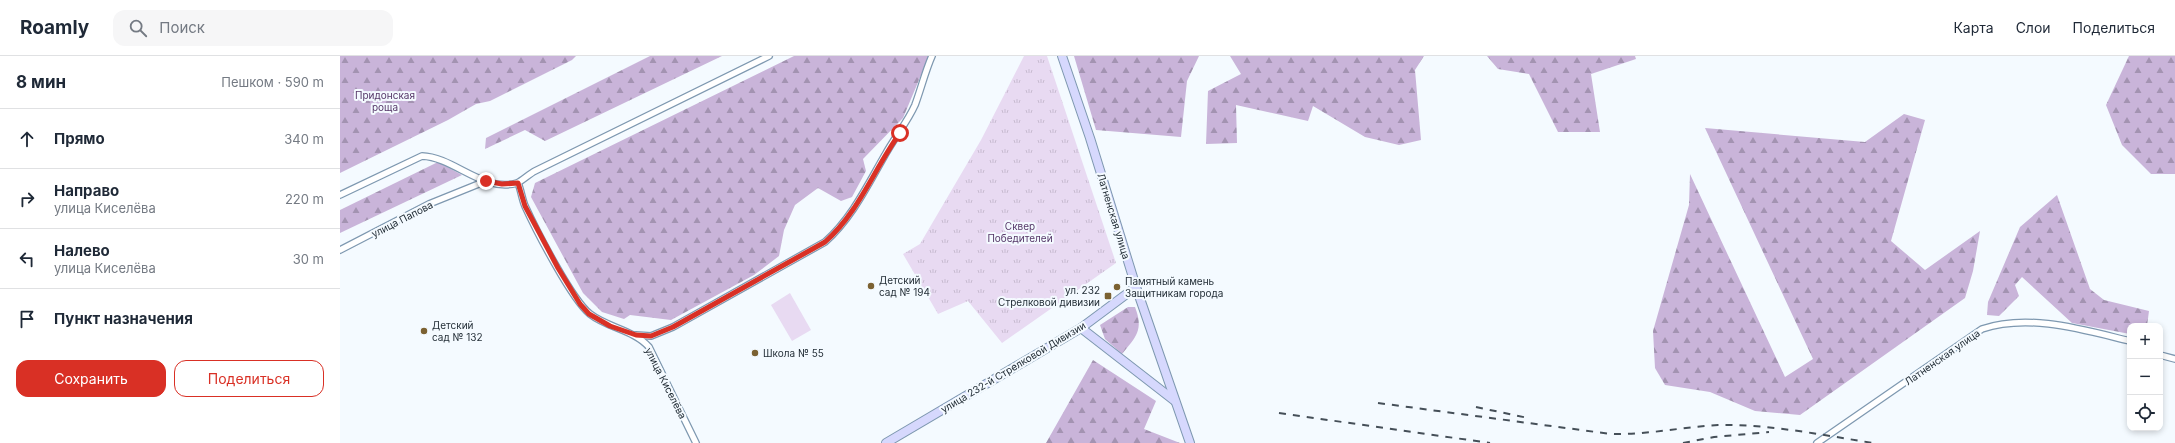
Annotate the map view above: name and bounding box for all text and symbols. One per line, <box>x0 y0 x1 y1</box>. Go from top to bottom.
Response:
search box <box>113 10 393 46</box>
text: Roamly <box>20 16 89 39</box>
icon: search <box>127 17 149 39</box>
text: Поиск <box>159 18 205 37</box>
text: Карта <box>1953 19 1994 36</box>
text: Слои <box>2016 19 2051 36</box>
text: Поделиться <box>2073 19 2155 36</box>
text: 8 мин <box>16 72 66 92</box>
text: Пешком · 590 m <box>221 74 324 90</box>
park label: Придонская роща <box>355 89 415 113</box>
route start <box>891 124 909 142</box>
icon: ahead <box>16 128 38 150</box>
text: Прямо <box>54 129 105 148</box>
text: 340 m <box>284 131 324 147</box>
route end <box>477 172 495 190</box>
street label: Латненская улица <box>1095 172 1133 260</box>
text: Направо <box>54 181 119 200</box>
icon: right <box>16 188 38 210</box>
text: 220 m <box>285 191 324 207</box>
street label: улица Папова <box>369 198 435 240</box>
text: улица Киселёва <box>54 200 156 216</box>
park label: Сквер Победителей <box>987 220 1053 244</box>
text: Налево <box>54 241 110 260</box>
icon: left <box>16 248 38 270</box>
text: 30 m <box>293 251 324 267</box>
text: улица Киселёва <box>54 260 156 276</box>
place label: Детский сад № 194 <box>879 274 930 298</box>
place label: Памятный камень Защитникам города <box>1125 275 1223 299</box>
marker: Детский сад № 194 <box>866 281 876 291</box>
marker: Памятный камень Защитникам города <box>1112 282 1122 292</box>
place label: ул. 232 Стрелковой дивизии <box>998 284 1100 308</box>
marker: ул. 232 Стрелковой дивизии <box>1103 291 1113 301</box>
icon: arrive <box>16 308 38 330</box>
text: Пункт назначения <box>54 309 193 328</box>
place label: Детский сад № 132 <box>432 319 483 343</box>
street label: улица 232-й Стрелковой Дивизии <box>938 319 1088 415</box>
map controls <box>2127 323 2163 431</box>
button: + <box>2127 323 2163 359</box>
marker: Детский сад № 132 <box>419 326 429 336</box>
street label: Латненская улица <box>1902 327 1982 387</box>
street label: улица Киселёва <box>643 345 689 421</box>
place label: Школа № 55 <box>763 347 824 359</box>
marker: Школа № 55 <box>750 348 760 358</box>
button: − <box>2127 359 2163 395</box>
button: Сохранить <box>16 360 166 397</box>
button: Поделиться <box>174 360 324 397</box>
button: locate <box>2127 395 2163 431</box>

